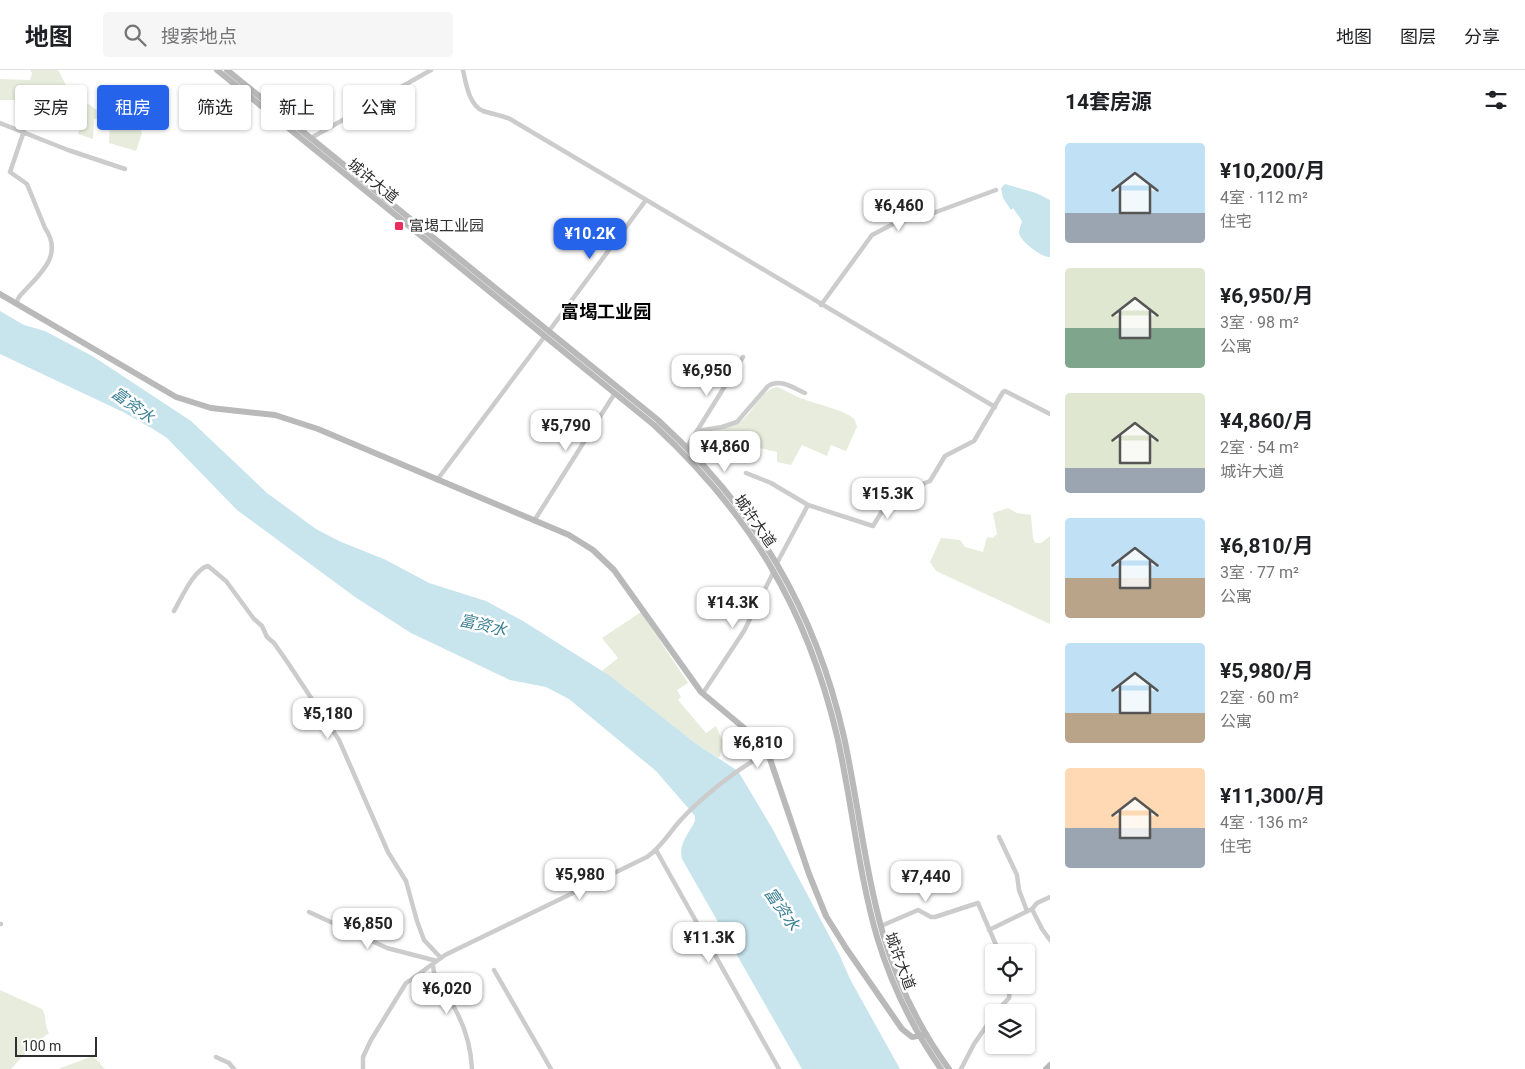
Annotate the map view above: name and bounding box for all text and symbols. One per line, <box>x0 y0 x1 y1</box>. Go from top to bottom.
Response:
search box <box>103 12 453 57</box>
icon: search <box>121 21 149 49</box>
text: 地图 <box>25 23 73 51</box>
text: 搜索地点 <box>161 25 237 48</box>
text: 地图 <box>1336 26 1372 47</box>
text: 图层 <box>1400 26 1436 47</box>
text: 分享 <box>1464 26 1500 47</box>
chip: 买房 <box>15 85 87 130</box>
chip: 租房 <box>97 85 169 130</box>
chip: 筛选 <box>179 85 251 130</box>
chip: 新上 <box>261 85 333 130</box>
chip: 公寓 <box>343 85 415 130</box>
icon: filters <box>1482 86 1510 114</box>
text: 14套房源 <box>1065 90 1152 114</box>
street label: 城许大道 <box>344 155 402 207</box>
text: ¥10,200/月 <box>1220 159 1325 183</box>
icon: home <box>1105 163 1165 223</box>
text: 4室 · 112 m² <box>1220 188 1308 207</box>
pin: ¥6,460 <box>858 190 940 232</box>
text: ¥6,460 <box>874 196 924 215</box>
text: 住宅 <box>1220 212 1252 231</box>
place label: 富堨工业园 <box>409 217 484 235</box>
pin: ¥10.2K <box>549 218 631 260</box>
marker: 富堨工业园 <box>393 220 405 232</box>
text: ¥10.2K <box>565 224 615 243</box>
text: ¥6,950/月 <box>1220 284 1313 308</box>
icon: home <box>1105 288 1165 348</box>
district label: 富堨工业园 <box>561 301 651 322</box>
text: 3室 · 98 m² <box>1220 313 1299 332</box>
text: 公寓 <box>1220 337 1252 356</box>
pin: ¥6,950 <box>666 354 748 397</box>
text: ¥6,950 <box>682 361 732 380</box>
water label: 富资水 <box>108 383 159 427</box>
text: ¥4,860/月 <box>1220 409 1313 433</box>
pin: ¥5,790 <box>525 410 607 452</box>
icon: home <box>1105 413 1165 473</box>
text: ¥5,790 <box>541 416 591 435</box>
pin: ¥4,860 <box>684 430 766 473</box>
text: ¥4,860 <box>700 437 750 456</box>
text: 2室 · 54 m² <box>1220 438 1299 457</box>
text: 城许大道 <box>1220 462 1284 481</box>
pin: ¥15.3K <box>847 478 929 520</box>
text: ¥15.3K <box>863 484 913 503</box>
street label: 城许大道 <box>730 491 780 551</box>
text: ¥6,810/月 <box>1220 534 1313 558</box>
icon: home <box>1105 538 1165 598</box>
text: 3室 · 77 m² <box>1220 563 1299 582</box>
pin: ¥14.3K <box>692 586 774 629</box>
text: 公寓 <box>1220 587 1252 606</box>
text: ¥14.3K <box>708 593 758 612</box>
water label: 富资水 <box>457 610 509 640</box>
text: ¥5,980/月 <box>1220 659 1313 683</box>
icon: home <box>1105 663 1165 723</box>
text: 2室 · 60 m² <box>1220 688 1299 707</box>
pin: ¥5,180 <box>287 698 369 740</box>
text: ¥5,180 <box>303 704 353 723</box>
text: 公寓 <box>1220 712 1252 731</box>
pin: ¥6,810 <box>717 726 799 769</box>
text: ¥6,810 <box>733 733 783 752</box>
text: ¥11,300/月 <box>1220 784 1325 808</box>
icon: home <box>1105 788 1165 848</box>
text: 4室 · 136 m² <box>1220 813 1308 832</box>
text: 住宅 <box>1220 837 1252 856</box>
pin: ¥5,980 <box>539 858 621 901</box>
pin: ¥7,440 <box>885 860 967 903</box>
text: ¥5,980 <box>555 865 605 884</box>
text: ¥7,440 <box>901 867 951 886</box>
water label: 富资水 <box>760 884 804 935</box>
pin: ¥6,850 <box>327 908 409 950</box>
text: ¥6,850 <box>343 914 393 933</box>
pin: ¥11.3K <box>668 922 750 964</box>
text: ¥11.3K <box>684 928 734 947</box>
street label: 城许大道 <box>881 930 919 992</box>
map controls <box>985 944 1035 1054</box>
button: locate <box>985 944 1035 994</box>
pin: ¥6,020 <box>406 972 488 1015</box>
text: ¥6,020 <box>422 979 472 998</box>
button: layers <box>985 1004 1035 1054</box>
scale bar <box>15 1034 98 1057</box>
text: 100 m <box>22 1038 61 1054</box>

